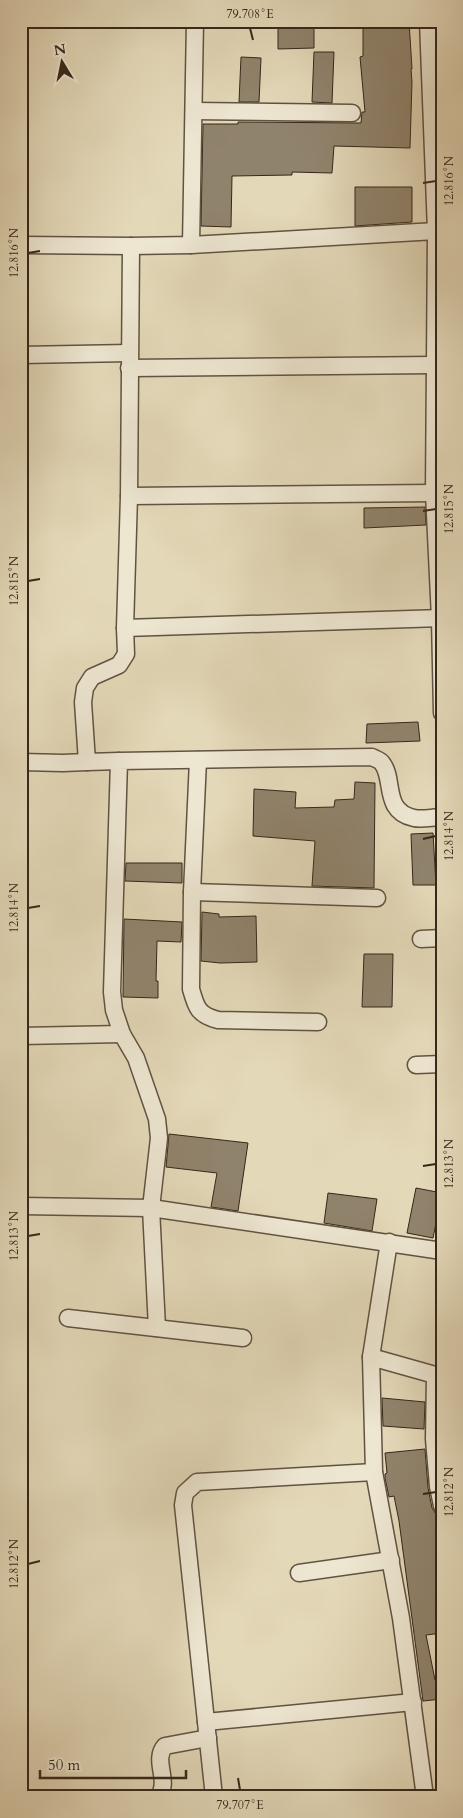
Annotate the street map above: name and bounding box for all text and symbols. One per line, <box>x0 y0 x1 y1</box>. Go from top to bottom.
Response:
text: 79.708°E <box>226 6 274 22</box>
north arrow <box>38 38 88 88</box>
text: N <box>52 39 67 60</box>
text: 12.816°N <box>441 155 457 206</box>
text: 12.816°N <box>6 227 22 278</box>
text: 12.815°N <box>441 483 457 534</box>
text: 12.815°N <box>6 555 22 606</box>
text: 12.814°N <box>441 810 457 861</box>
text: 12.814°N <box>6 882 22 933</box>
text: 12.813°N <box>441 1138 457 1189</box>
text: 12.813°N <box>6 1210 22 1261</box>
text: 12.812°N <box>441 1466 457 1517</box>
text: 12.812°N <box>6 1538 22 1589</box>
scale bar <box>40 1748 186 1780</box>
text: 50 m <box>48 1755 80 1775</box>
text: 79.707°E <box>216 1797 264 1813</box>

